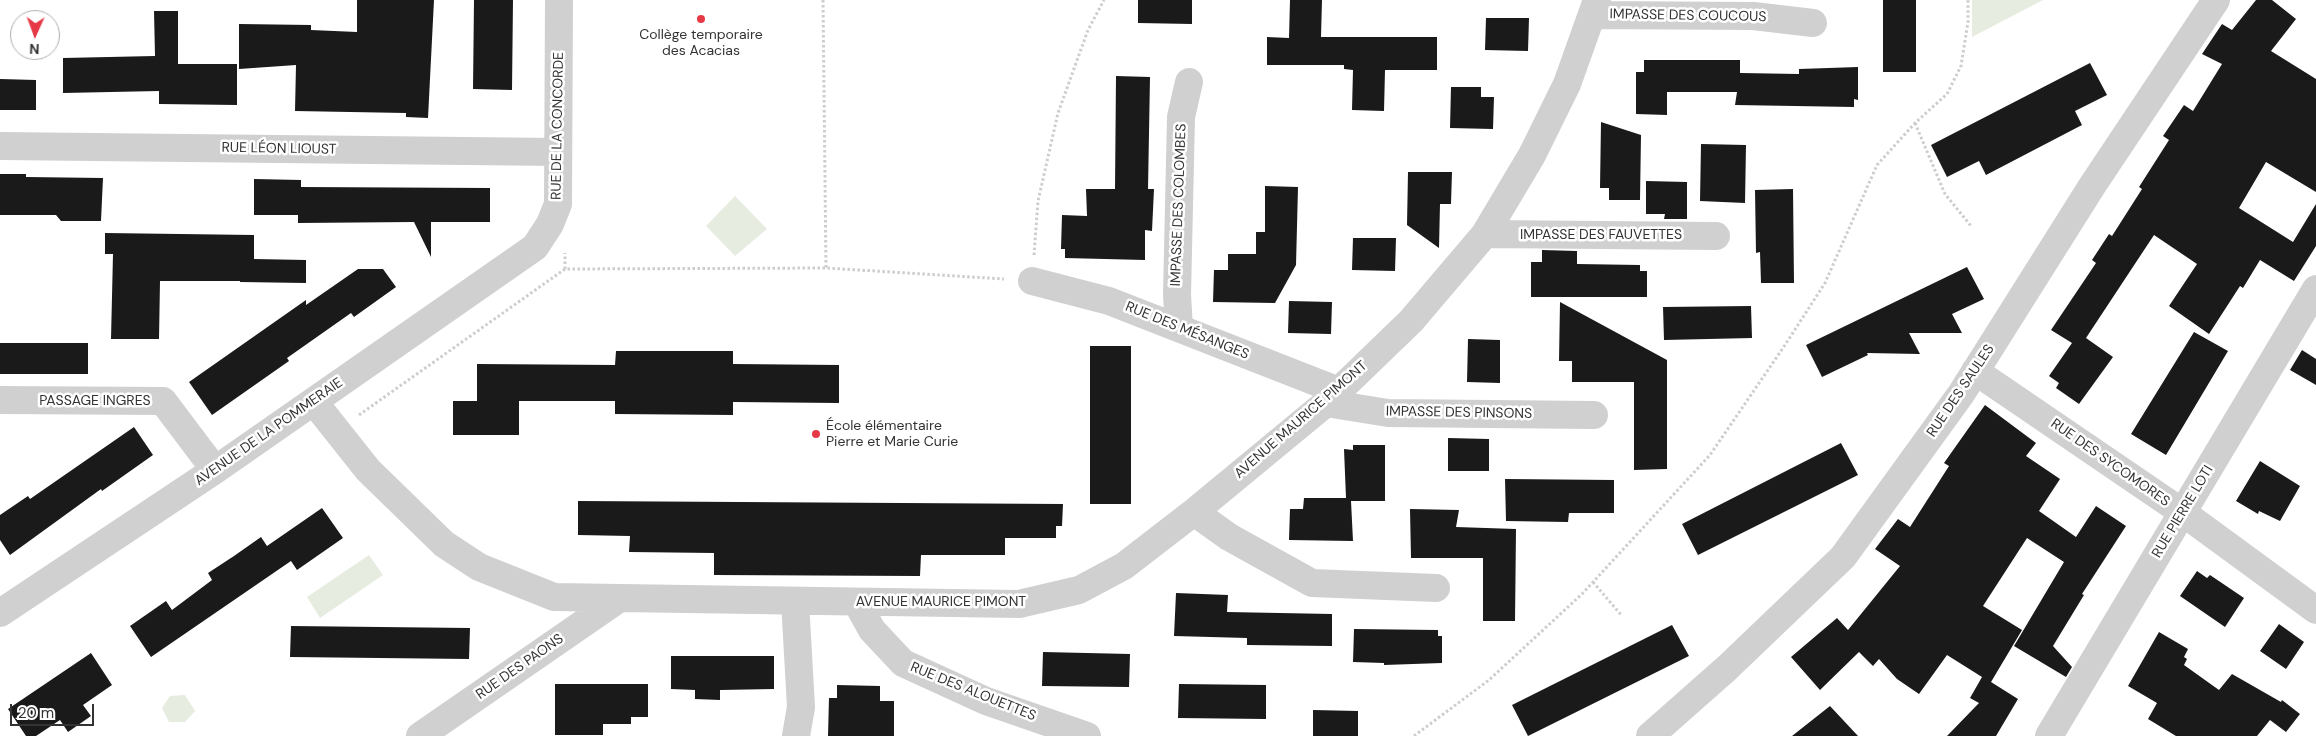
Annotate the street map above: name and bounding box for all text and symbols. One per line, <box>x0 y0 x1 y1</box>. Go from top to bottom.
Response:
street label: IMPASSE DES COUCOUS <box>1610 6 1766 26</box>
north arrow <box>10 10 60 60</box>
marker: Collège temporaire des Acacias <box>695 13 707 25</box>
place label: Collège temporaire des Acacias <box>639 27 763 59</box>
text: N <box>29 40 40 58</box>
street label: RUE DE LA CONCORDE <box>548 52 568 200</box>
street label: IMPASSE DES COLOMBES <box>1168 123 1190 287</box>
street label: RUE LÉON LIOUST <box>221 140 337 158</box>
street label: IMPASSE DES FAUVETTES <box>1520 227 1682 243</box>
street label: RUE DES MÉSANGES <box>1123 299 1251 363</box>
street label: RUE DES SAULES <box>1924 342 1998 440</box>
street label: AVENUE MAURICE PIMONT <box>1231 358 1371 482</box>
street label: AVENUE DE LA POMMERAIE <box>192 374 346 490</box>
street label: PASSAGE INGRES <box>39 393 151 409</box>
street label: IMPASSE DES PINSONS <box>1386 403 1532 423</box>
street label: RUE DES SYCOMORES <box>2047 416 2173 510</box>
place label: École élémentaire Pierre et Marie Curie <box>826 418 958 451</box>
marker: École élémentaire Pierre et Marie Curie <box>810 428 822 440</box>
street label: RUE PIERRE LOTI <box>2149 463 2217 561</box>
street label: AVENUE MAURICE PIMONT <box>856 594 1026 610</box>
street label: RUE DES PAONS <box>473 631 567 703</box>
street label: RUE DES ALOUETTES <box>908 659 1038 725</box>
scale bar <box>12 694 96 726</box>
text: 20 m <box>18 703 54 723</box>

